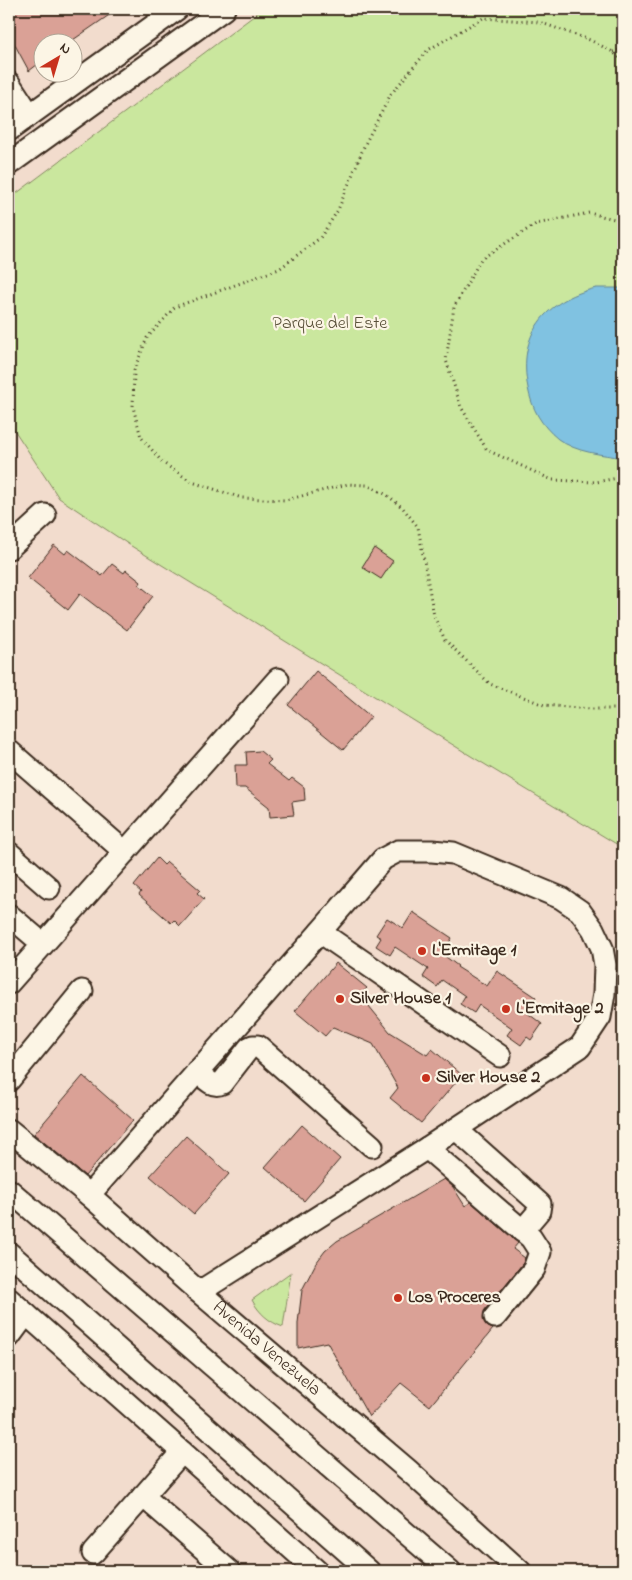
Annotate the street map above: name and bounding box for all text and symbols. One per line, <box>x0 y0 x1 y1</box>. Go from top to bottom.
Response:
north arrow <box>32 32 82 82</box>
text: N <box>55 38 75 60</box>
park label: Parque del Este <box>273 311 388 337</box>
place label: L'Ermitage 1 <box>432 938 517 965</box>
marker: L'Ermitage 1 <box>416 945 428 957</box>
place label: Silver House 1 <box>350 986 451 1012</box>
marker: Silver House 1 <box>334 993 346 1005</box>
place label: L'Ermitage 2 <box>516 996 604 1023</box>
marker: L'Ermitage 2 <box>500 1003 512 1015</box>
place label: Silver House 2 <box>436 1065 540 1091</box>
marker: Silver House 2 <box>420 1072 432 1084</box>
place label: Los Proceres <box>408 1285 501 1311</box>
marker: Los Proceres <box>392 1292 404 1304</box>
street label: Avenida Venezuela <box>206 1295 326 1403</box>

